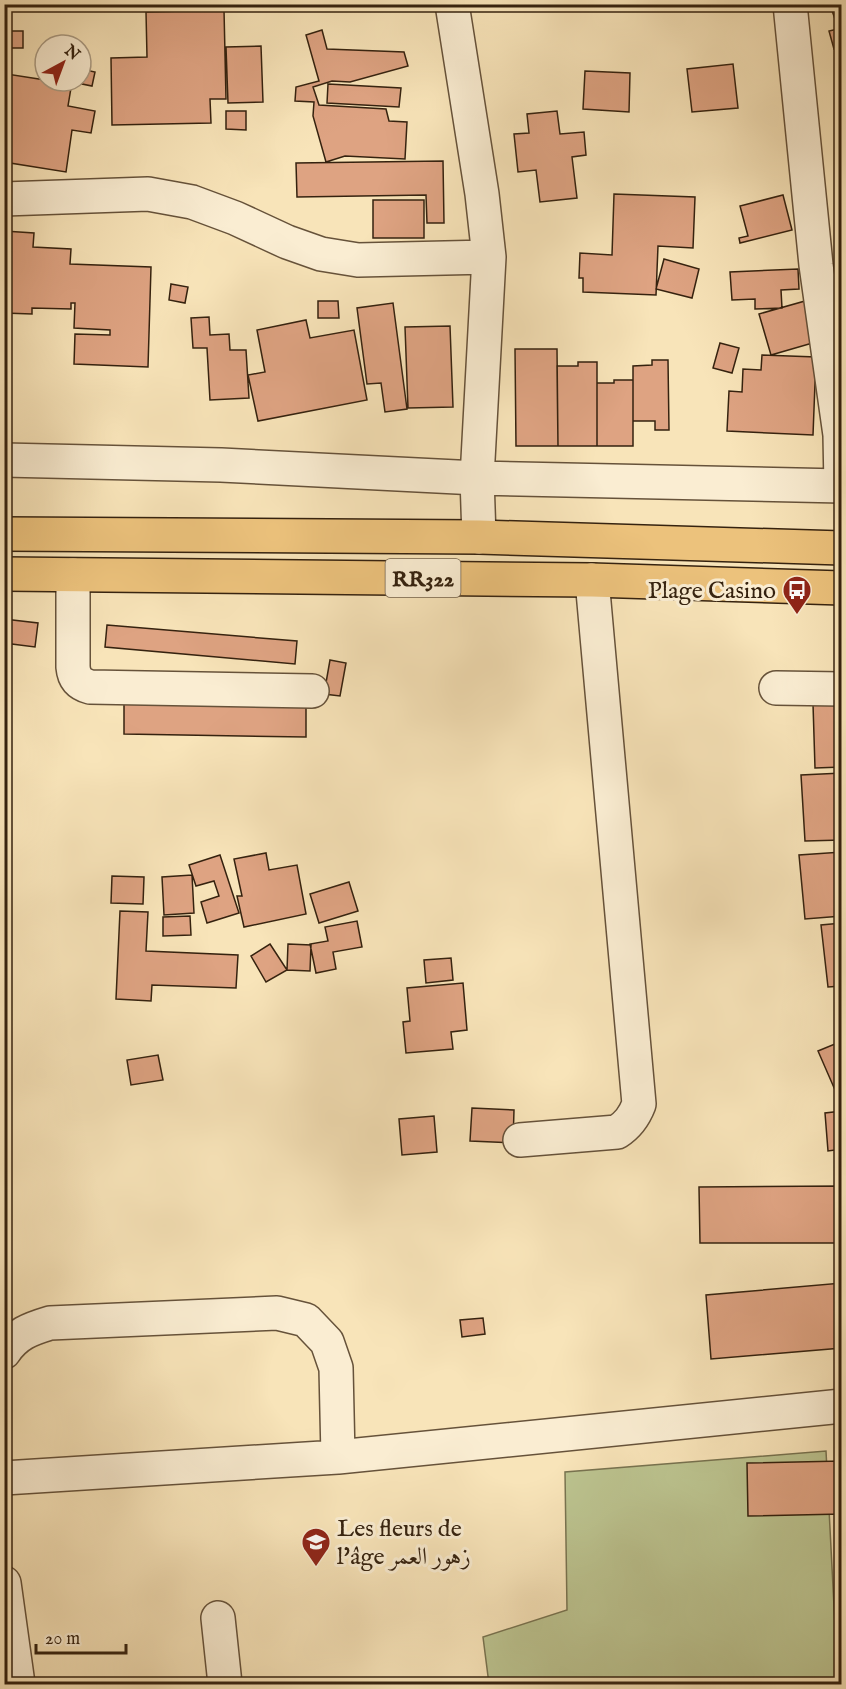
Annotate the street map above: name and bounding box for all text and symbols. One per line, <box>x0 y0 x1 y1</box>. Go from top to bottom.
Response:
north arrow <box>33 33 93 93</box>
text: N <box>59 40 83 65</box>
road number: RR322 <box>386 559 460 597</box>
bus stop icon: Plage Casino <box>781 574 813 616</box>
place label: Plage Casino <box>648 576 776 607</box>
place label: Les fleurs de l'âge زهور العمر <box>337 1514 471 1573</box>
school or university icon: Les fleurs de l'âge زهور العمر <box>300 1526 332 1568</box>
scale bar <box>36 1617 126 1655</box>
text: 20 m <box>45 1628 80 1651</box>

